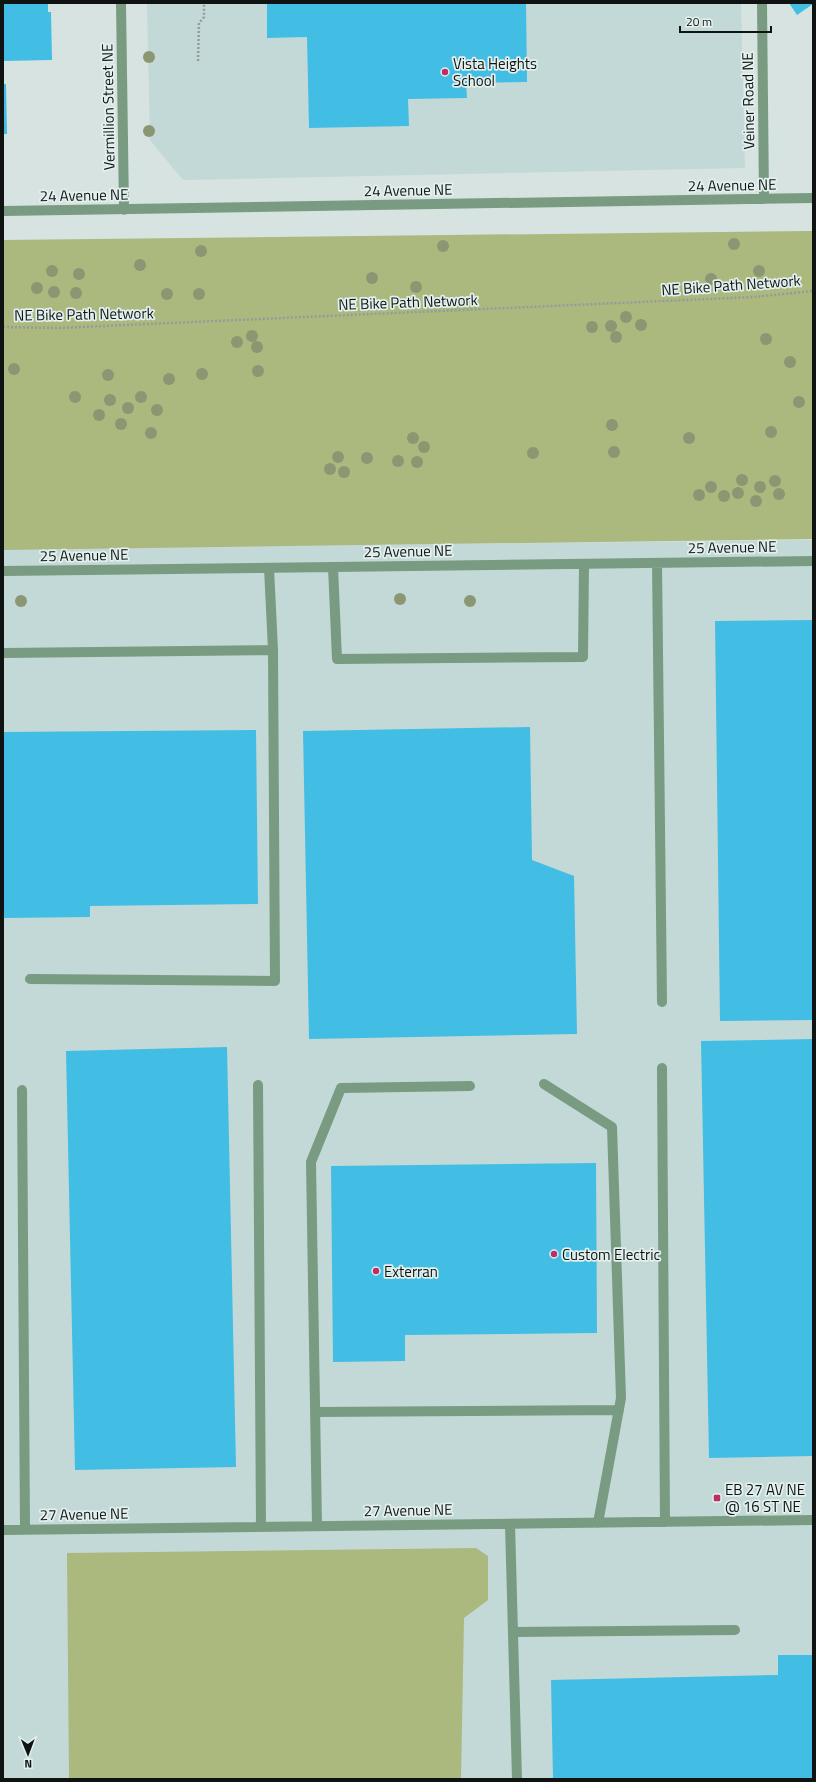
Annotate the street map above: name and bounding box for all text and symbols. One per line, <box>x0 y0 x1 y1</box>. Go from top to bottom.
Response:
scale bar <box>680 8 771 34</box>
text: 20 m <box>686 12 712 31</box>
street label: Vermillion Street NE <box>95 43 121 171</box>
place label: Vista Heights School <box>453 52 537 92</box>
street label: Veiner Road NE <box>736 52 760 150</box>
marker: Vista Heights School <box>440 67 450 77</box>
street label: 24 Avenue NE <box>687 173 777 197</box>
street label: 24 Avenue NE <box>363 178 453 202</box>
street label: 24 Avenue NE <box>39 183 129 207</box>
street label: NE Bike Path Network <box>661 269 801 301</box>
street label: NE Bike Path Network <box>338 288 478 316</box>
street label: NE Bike Path Network <box>14 301 154 327</box>
street label: 25 Avenue NE <box>687 535 777 559</box>
street label: 25 Avenue NE <box>363 539 453 563</box>
street label: 25 Avenue NE <box>39 543 129 567</box>
place label: Custom Electric <box>562 1243 660 1266</box>
marker: Custom Electric <box>549 1249 559 1259</box>
place label: Exterran <box>384 1260 438 1283</box>
marker: Exterran <box>371 1266 381 1276</box>
place label: EB 27 AV NE @ 16 ST NE <box>725 1478 805 1518</box>
marker: EB 27 AV NE @ 16 ST NE <box>712 1493 722 1503</box>
street label: 27 Avenue NE <box>363 1498 453 1522</box>
street label: 27 Avenue NE <box>39 1502 129 1526</box>
north arrow <box>8 1734 48 1774</box>
text: N <box>24 1756 32 1772</box>

